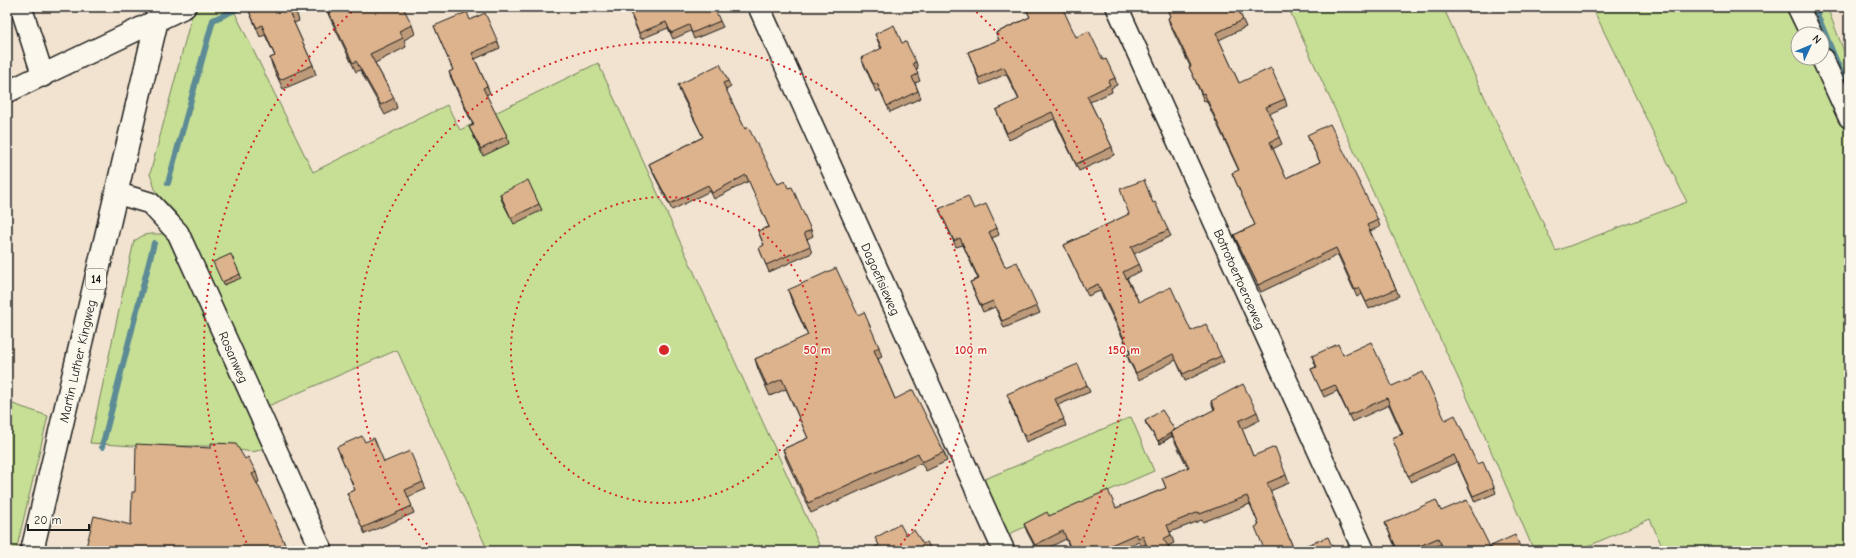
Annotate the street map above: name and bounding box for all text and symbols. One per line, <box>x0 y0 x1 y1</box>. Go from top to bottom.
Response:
north arrow <box>1790 26 1830 66</box>
text: N <box>1810 32 1824 47</box>
street label: Botrotoertoeroeweg <box>1211 227 1268 332</box>
street label: Dagoefisieweg <box>858 241 903 318</box>
road number: 14 <box>86 269 106 289</box>
street label: Martin Luther Kingweg <box>56 298 99 424</box>
street label: Rosanweg <box>216 329 251 385</box>
centre of rings <box>657 343 671 357</box>
text: 50 m <box>803 343 831 357</box>
text: 100 m <box>955 343 987 357</box>
text: 150 m <box>1108 343 1140 357</box>
scale bar <box>28 506 89 532</box>
text: 20 m <box>34 513 62 527</box>

